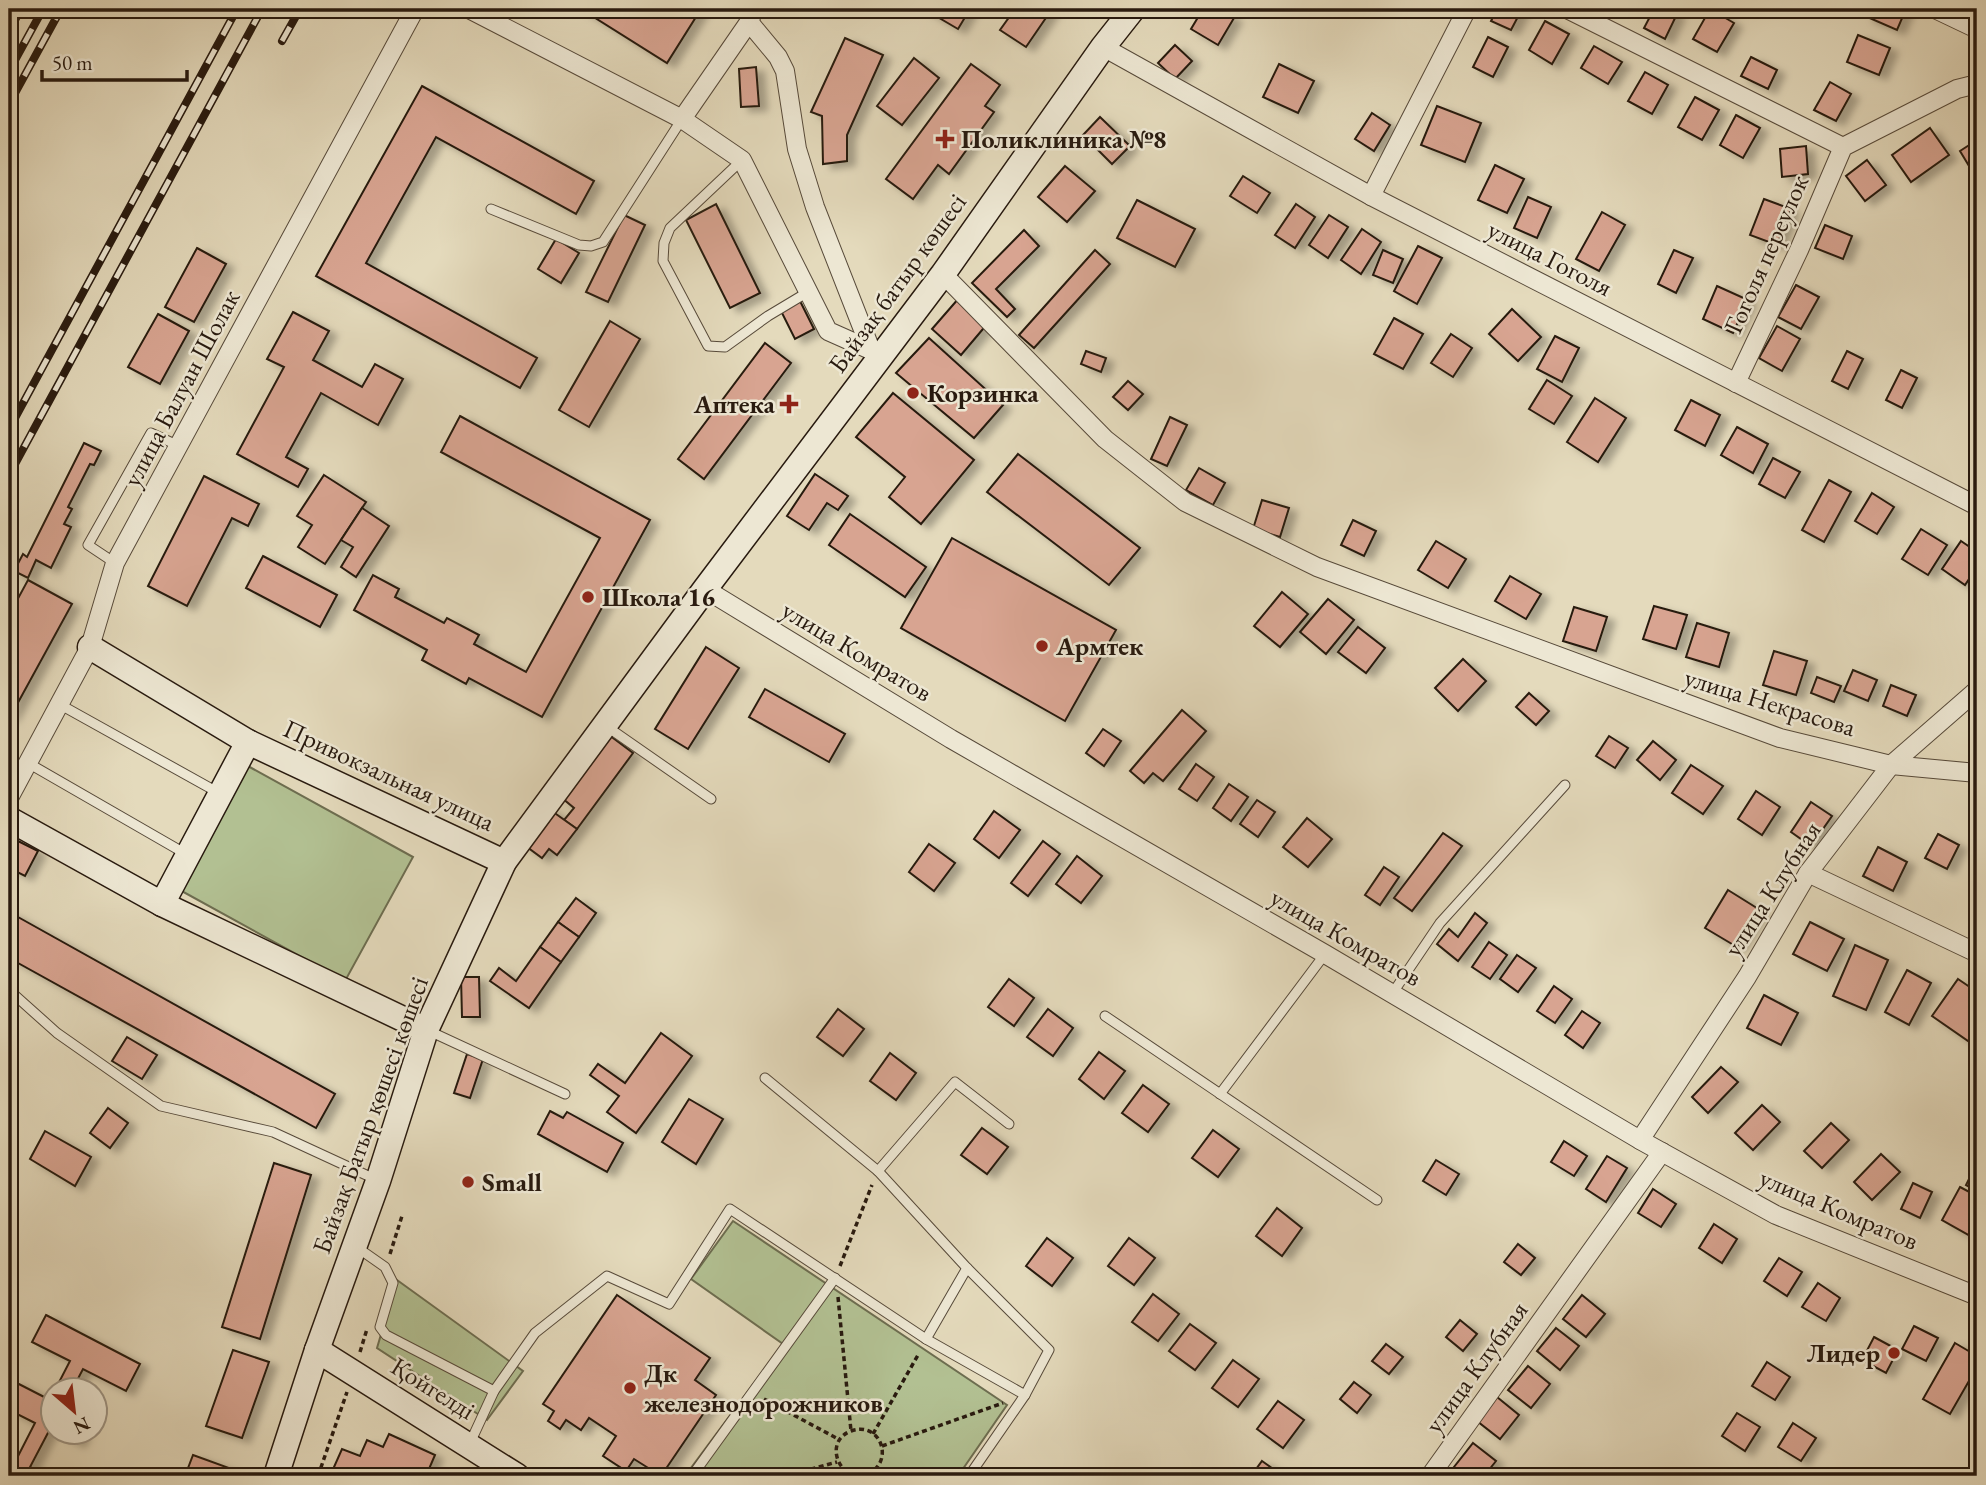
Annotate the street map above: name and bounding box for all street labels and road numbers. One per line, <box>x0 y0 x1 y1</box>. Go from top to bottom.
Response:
street label: Гоголя переулок <box>1716 169 1816 339</box>
street label: Байзақ батыр көшесі <box>820 186 974 380</box>
street label: улица Гоголя <box>1482 212 1618 304</box>
street label: улица Балуан Шолак <box>115 283 248 492</box>
street label: улица Комратов <box>776 593 938 709</box>
street label: улица Некрасова <box>1680 660 1860 744</box>
street label: Привокзальная улица <box>278 711 501 839</box>
street label: улица Клубная <box>1716 815 1828 963</box>
street label: улица Комратов <box>1264 880 1428 994</box>
street label: Байзақ Батыр қөшесі көшесі <box>304 972 436 1258</box>
street label: улица Комратов <box>1754 1160 1924 1258</box>
street label: улица Клубная <box>1417 1294 1535 1440</box>
street label: Қойгелді <box>384 1349 482 1427</box>

